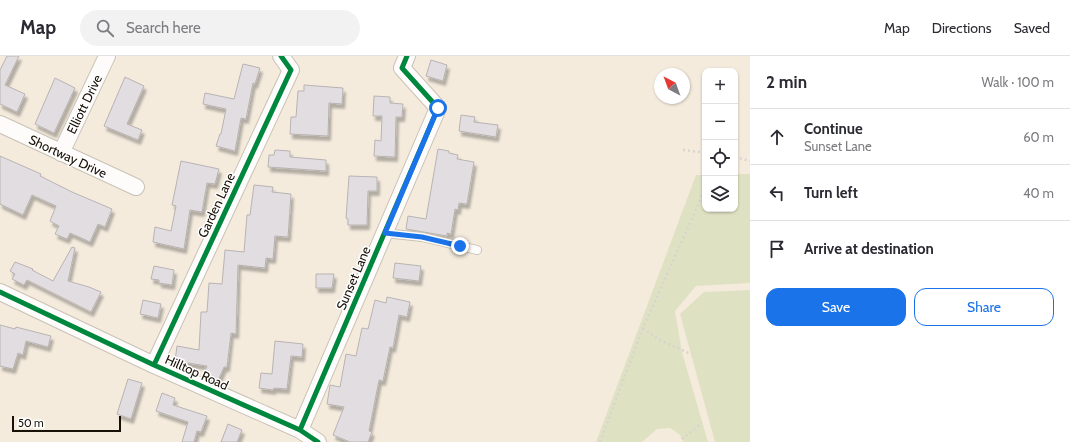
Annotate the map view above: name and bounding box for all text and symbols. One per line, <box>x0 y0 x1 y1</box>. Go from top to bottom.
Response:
search box <box>80 10 360 46</box>
text: Map <box>20 16 56 39</box>
icon: search <box>94 17 116 39</box>
text: Search here <box>126 19 201 37</box>
text: Map <box>884 19 910 37</box>
text: Directions <box>932 19 992 37</box>
text: Saved <box>1014 19 1050 37</box>
north arrow <box>654 68 690 104</box>
map controls <box>702 68 738 212</box>
button: + <box>702 68 738 104</box>
street label: Elliott Drive <box>63 71 105 136</box>
text: 2 min <box>766 72 807 92</box>
text: Walk · 100 m <box>981 74 1054 90</box>
route start <box>429 99 447 117</box>
button: − <box>702 104 738 140</box>
text: Continue <box>804 120 863 138</box>
icon: ahead <box>766 126 788 148</box>
text: 60 m <box>1023 129 1054 145</box>
street label: Shortway Drive <box>26 131 110 181</box>
text: Sunset Lane <box>804 138 872 154</box>
button: locate <box>702 140 738 176</box>
street label: Garden Lane <box>194 170 238 240</box>
button: layers <box>702 176 738 212</box>
icon: left <box>766 182 788 204</box>
text: Turn left <box>804 184 858 202</box>
text: 40 m <box>1023 185 1054 201</box>
route end <box>451 237 469 255</box>
icon: arrive <box>766 238 788 260</box>
text: Arrive at destination <box>804 240 934 258</box>
street label: Sunset Lane <box>332 243 374 312</box>
button: Save <box>766 288 906 326</box>
button: Share <box>914 288 1054 326</box>
street label: Hilltop Road <box>163 351 231 393</box>
scale bar <box>12 414 121 433</box>
text: 50 m <box>18 416 44 430</box>

